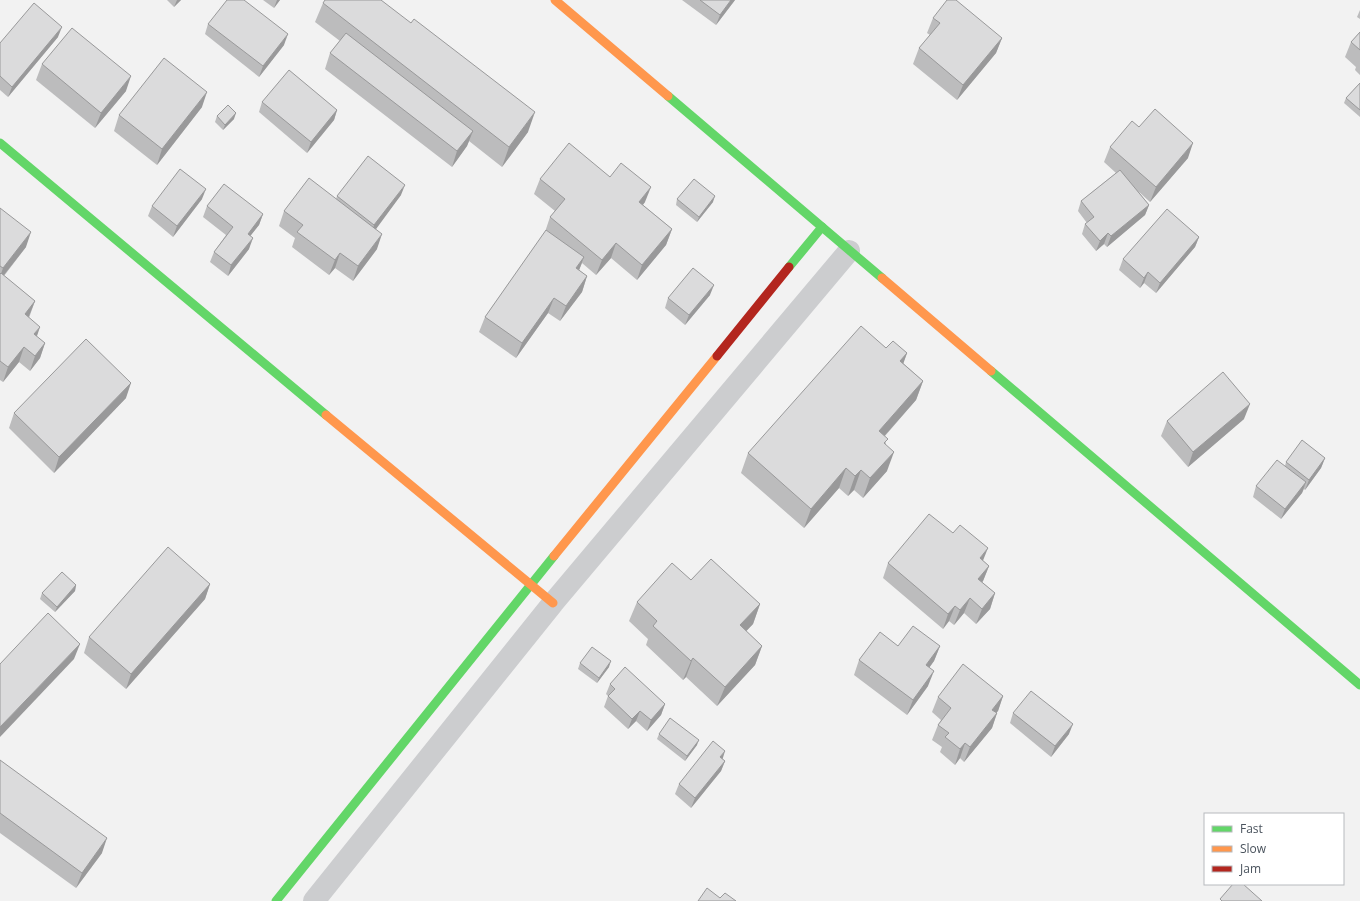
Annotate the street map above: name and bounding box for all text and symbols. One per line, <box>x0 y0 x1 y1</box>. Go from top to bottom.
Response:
legend <box>1204 813 1344 885</box>
text: Fast <box>1240 820 1263 837</box>
text: Slow <box>1240 840 1267 857</box>
text: Jam <box>1239 860 1261 877</box>

